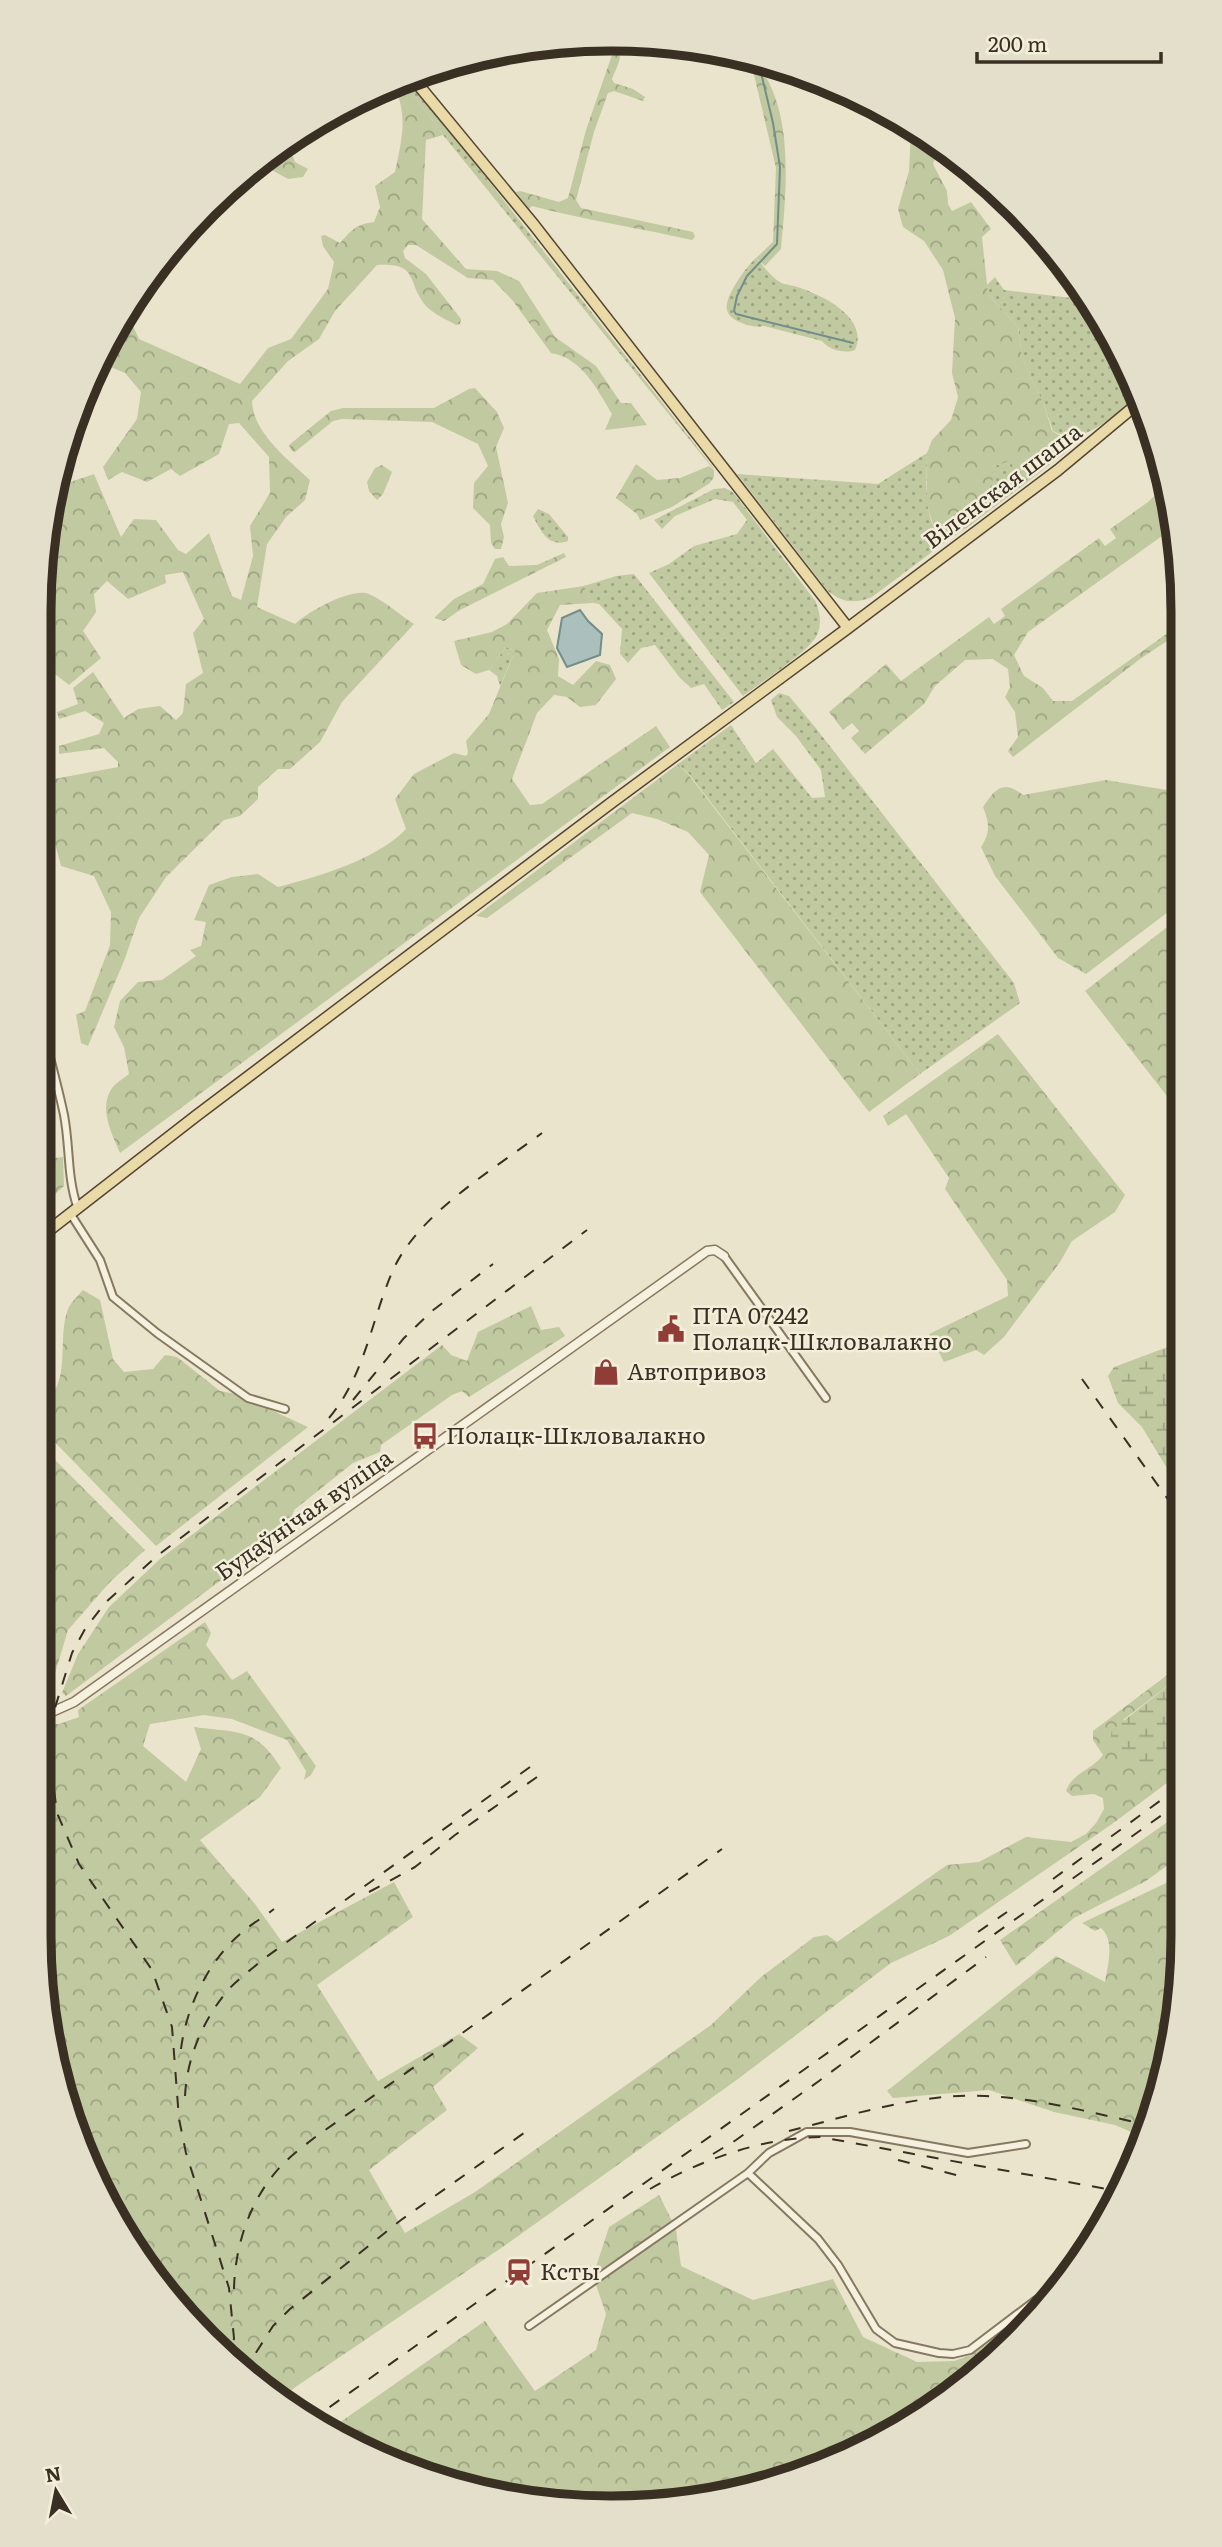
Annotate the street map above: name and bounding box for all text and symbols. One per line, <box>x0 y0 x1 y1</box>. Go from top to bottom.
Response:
scale bar <box>977 21 1161 65</box>
text: 200 m <box>988 27 1048 58</box>
street label: Віленская шаша <box>916 413 1088 555</box>
place label: ПТА 07242 Полацк-Шкловалакно <box>692 1297 952 1357</box>
public building icon: ПТА 07242 Полацк-Шкловалакно <box>656 1314 686 1344</box>
place label: Автопривоз <box>627 1353 766 1387</box>
shop icon: Автопривоз <box>591 1357 621 1387</box>
place label: Полацк-Шкловалакно <box>446 1417 706 1451</box>
bus stop icon: Полацк-Шкловалакно <box>410 1421 440 1451</box>
street label: Будаўнічая вуліца <box>207 1439 399 1587</box>
place label: Ксты <box>540 2253 600 2287</box>
station icon: Ксты <box>504 2257 534 2287</box>
north arrow <box>21 2456 91 2526</box>
text: N <box>43 2458 63 2488</box>

